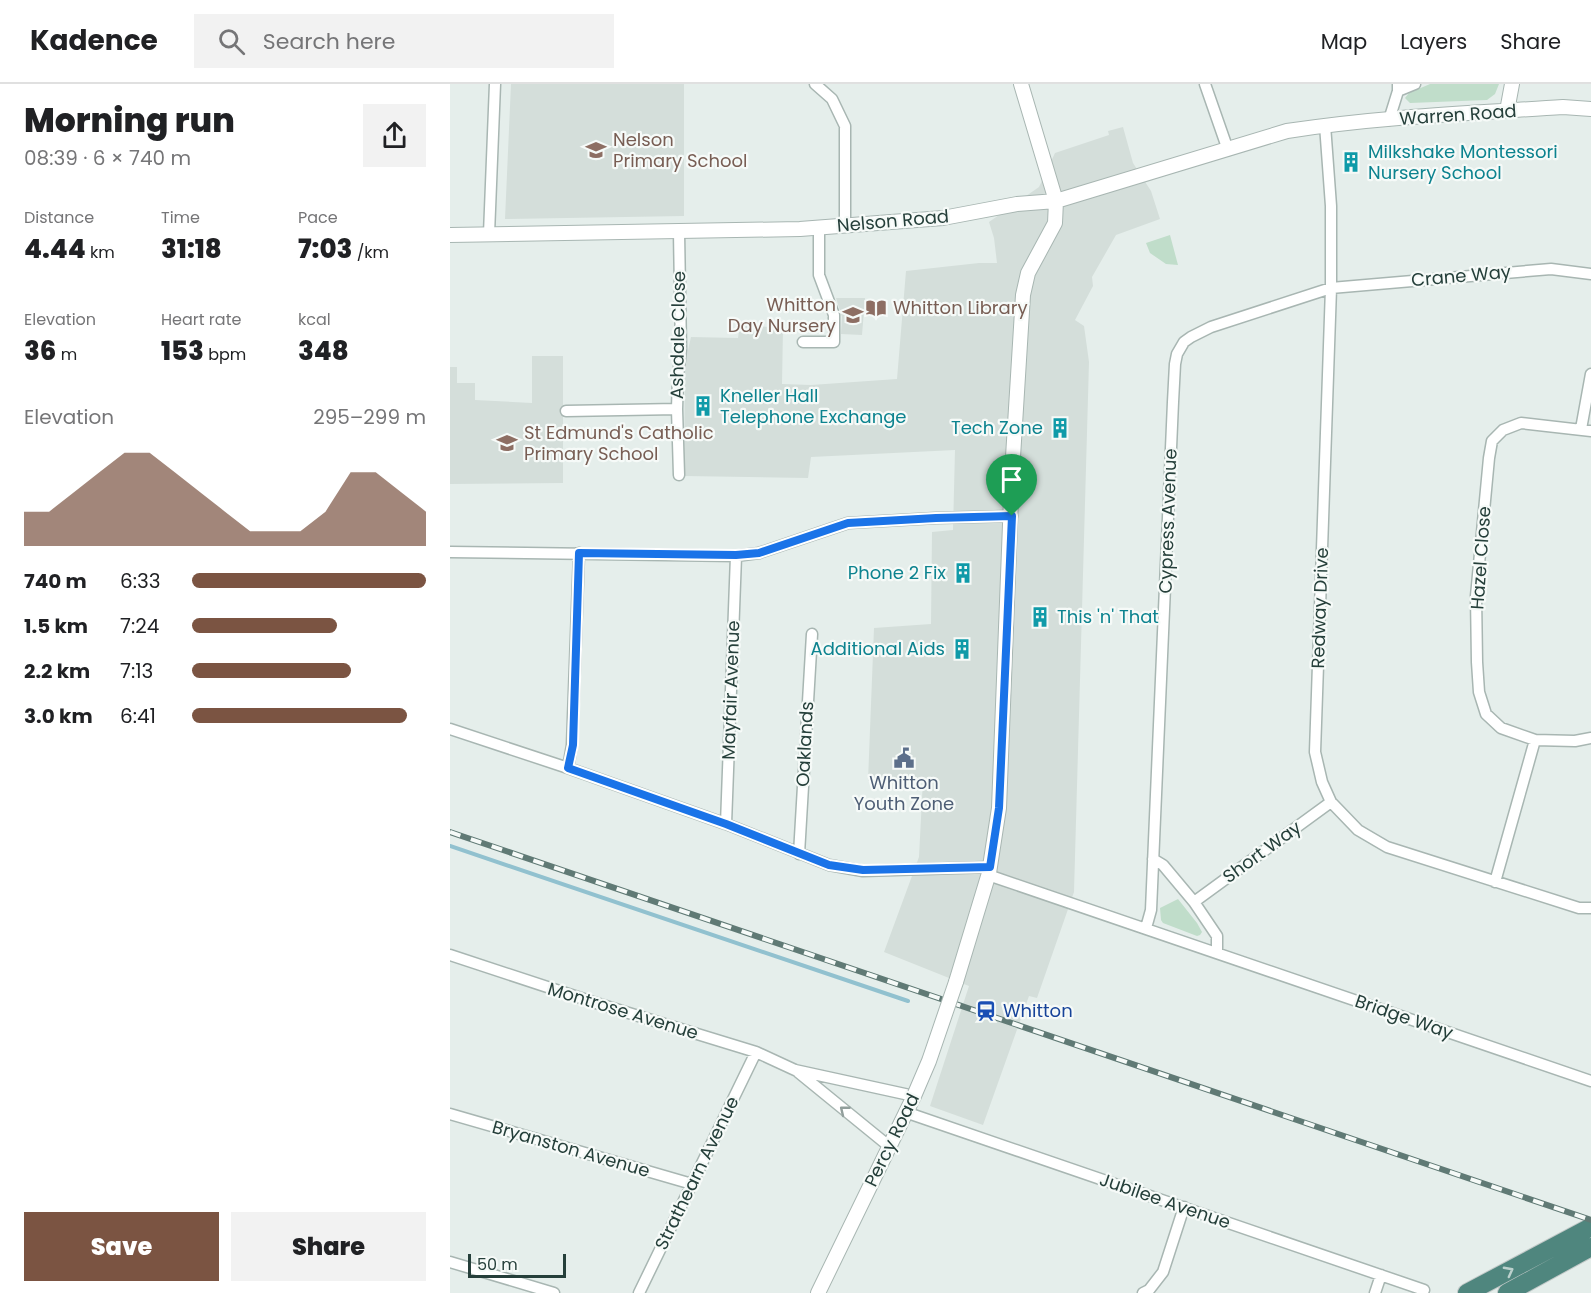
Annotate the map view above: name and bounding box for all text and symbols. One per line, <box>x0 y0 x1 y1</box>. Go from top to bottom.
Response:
search box <box>194 14 614 68</box>
text: Kadence <box>30 21 158 60</box>
icon: search <box>215 25 248 58</box>
text: Search here <box>263 26 395 57</box>
text: Map <box>1321 27 1367 56</box>
text: Layers <box>1400 27 1467 56</box>
text: Share <box>1500 27 1561 56</box>
text: Morning run <box>24 97 235 144</box>
street label: Warren Road <box>1399 98 1517 131</box>
button: share <box>363 104 426 167</box>
place label: Nelson Primary School <box>613 127 747 173</box>
school or university icon: Nelson Primary School <box>584 138 608 162</box>
place label: Milkshake Montessori Nursery School <box>1368 139 1558 185</box>
text: 08:39 · 6 × 740 m <box>24 144 191 172</box>
building icon: Milkshake Montessori Nursery School <box>1339 150 1363 174</box>
street label: Nelson Road <box>836 203 950 238</box>
text: Distance <box>24 206 94 229</box>
text: Time <box>161 206 200 229</box>
text: Pace <box>298 206 338 229</box>
text: 4.44 <box>24 231 86 267</box>
text: 31:18 <box>161 231 222 267</box>
text: 7:03 <box>298 231 352 267</box>
text: km <box>86 241 115 264</box>
text: /km <box>352 241 389 264</box>
street label: Crane Way <box>1410 259 1512 292</box>
street label: Ashdale Close <box>664 271 691 399</box>
place label: Whitton Day Nursery <box>728 292 836 338</box>
place label: Whitton Library <box>893 295 1028 320</box>
library icon: Whitton Library <box>864 296 888 320</box>
school or university icon: Whitton Day Nursery <box>841 303 865 327</box>
text: Elevation <box>24 308 96 331</box>
text: Heart rate <box>161 308 241 331</box>
text: kcal <box>298 308 331 331</box>
text: 36 <box>24 333 56 369</box>
text: 153 <box>161 333 204 369</box>
text: 348 <box>298 333 349 369</box>
text: m <box>56 343 77 366</box>
text: bpm <box>204 343 246 366</box>
place label: Kneller Hall Telephone Exchange <box>720 383 907 429</box>
building icon: Kneller Hall Telephone Exchange <box>691 394 715 418</box>
text: Elevation <box>24 403 114 431</box>
text: 295–299 m <box>313 403 426 431</box>
place label: Tech Zone <box>951 415 1043 440</box>
building icon: Tech Zone <box>1048 416 1072 440</box>
place label: St Edmund's Catholic Primary School <box>524 420 714 466</box>
school or university icon: St Edmund's Catholic Primary School <box>495 431 519 455</box>
street label: Cypress Avenue <box>1152 448 1183 594</box>
pin <box>986 454 1037 516</box>
icon: arrive <box>995 463 1028 496</box>
street label: Hazel Close <box>1464 505 1497 611</box>
street label: Redway Drive <box>1305 547 1334 669</box>
place label: Phone 2 Fix <box>848 560 946 585</box>
building icon: Phone 2 Fix <box>951 561 975 585</box>
text: 740 m <box>24 567 87 595</box>
text: 6:33 <box>120 567 161 595</box>
place label: This 'n' That <box>1057 604 1159 629</box>
building icon: This 'n' That <box>1028 605 1052 629</box>
text: 1.5 km <box>24 612 88 640</box>
text: 7:24 <box>120 612 159 640</box>
street label: Mayfair Avenue <box>716 620 745 760</box>
place label: Additional Aids <box>811 636 945 661</box>
building icon: Additional Aids <box>950 637 974 661</box>
text: 2.2 km <box>24 657 90 685</box>
text: 7:13 <box>120 657 153 685</box>
street label: Oaklands <box>790 701 819 787</box>
text: 3.0 km <box>24 702 93 730</box>
text: 6:41 <box>120 702 156 730</box>
public building icon: Whitton Youth Zone <box>892 746 916 770</box>
place label: Whitton Youth Zone <box>854 770 954 816</box>
street label: Short Way <box>1217 815 1306 889</box>
street label: Montrose Avenue <box>545 976 702 1045</box>
street label: Bridge Way <box>1352 988 1457 1045</box>
place label: Whitton <box>1003 998 1073 1023</box>
station icon: Whitton <box>974 999 998 1023</box>
street label: Percy Road <box>858 1089 925 1191</box>
street label: Strathearn Avenue <box>648 1092 745 1254</box>
one-way arrow <box>840 1106 851 1117</box>
street label: Bryanston Avenue <box>489 1114 653 1183</box>
street label: Jubilee Avenue <box>1096 1166 1234 1235</box>
button: Save <box>24 1212 219 1281</box>
button: Share <box>231 1212 426 1281</box>
scale bar <box>468 1251 566 1278</box>
text: 50 m <box>477 1253 518 1276</box>
one-way arrow <box>1502 1267 1513 1278</box>

